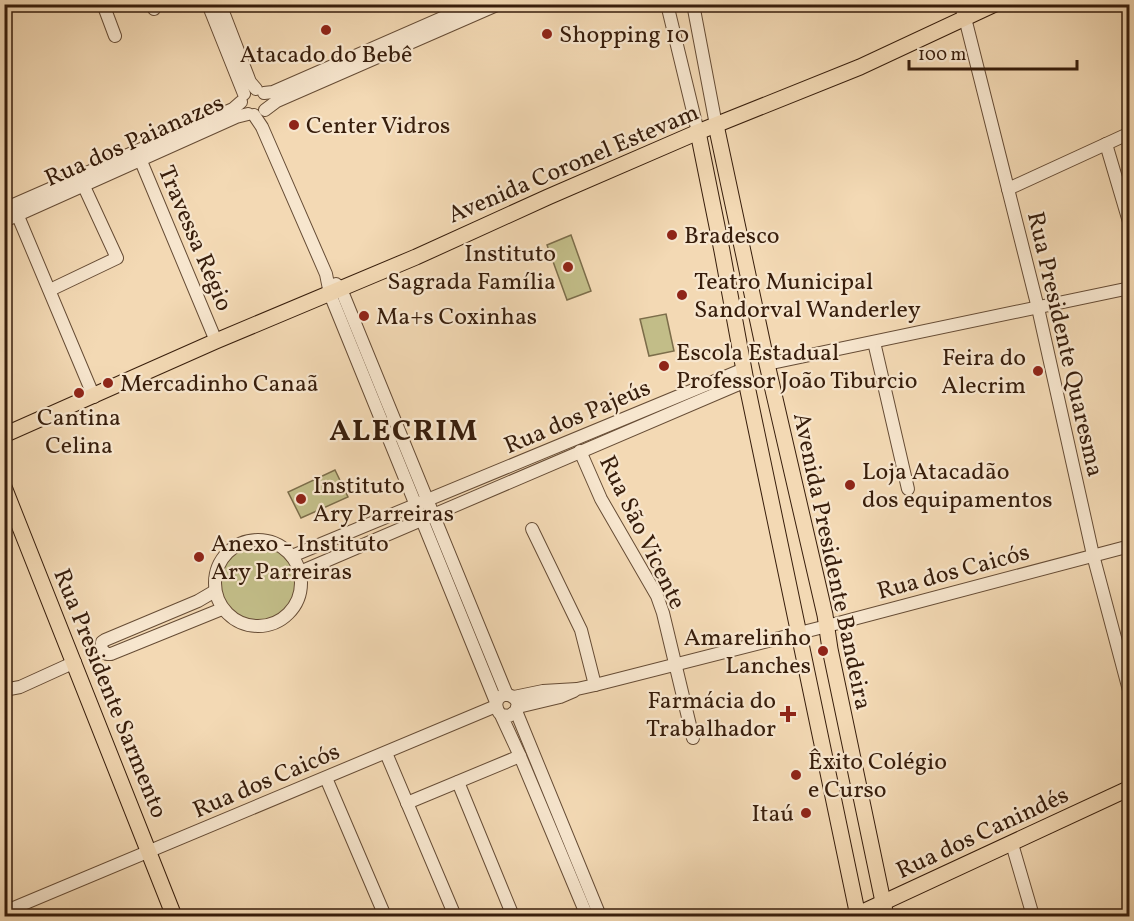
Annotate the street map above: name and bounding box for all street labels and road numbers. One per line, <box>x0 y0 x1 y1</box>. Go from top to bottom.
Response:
street label: Rua dos Paianazes <box>40 87 230 197</box>
street label: Avenida Coronel Estevam <box>443 96 705 233</box>
street label: Travessa Régio <box>148 161 240 317</box>
street label: Rua Presidente Quaresma <box>1017 209 1111 480</box>
street label: Rua dos Pajeús <box>499 372 656 464</box>
street label: Avenida Presidente Bandeira <box>783 410 879 713</box>
street label: Rua São Vicente <box>589 450 693 615</box>
street label: Rua dos Caicós <box>873 536 1034 610</box>
street label: Rua Presidente Sarmento <box>43 564 175 824</box>
street label: Rua dos Caicós <box>188 736 346 828</box>
street label: Rua dos Canindés <box>891 779 1075 889</box>

